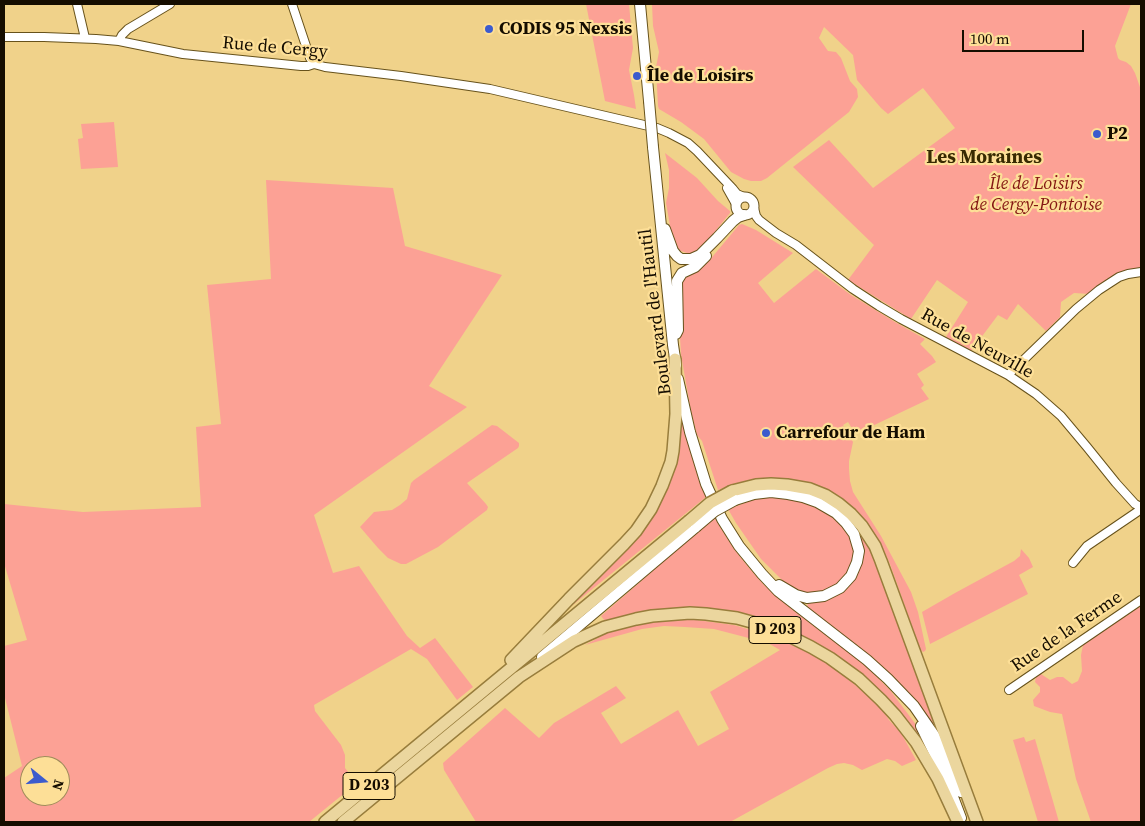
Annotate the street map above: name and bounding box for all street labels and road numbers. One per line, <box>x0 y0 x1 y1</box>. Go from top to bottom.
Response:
street label: Rue de Cergy <box>222 33 328 63</box>
street label: Boulevard de l'Hautil <box>635 228 677 396</box>
street label: Rue de Neuville <box>917 304 1037 384</box>
street label: Rue de la Ferme <box>1007 587 1127 677</box>
road number: D 203 <box>749 616 801 644</box>
road number: D 203 <box>343 772 395 799</box>

